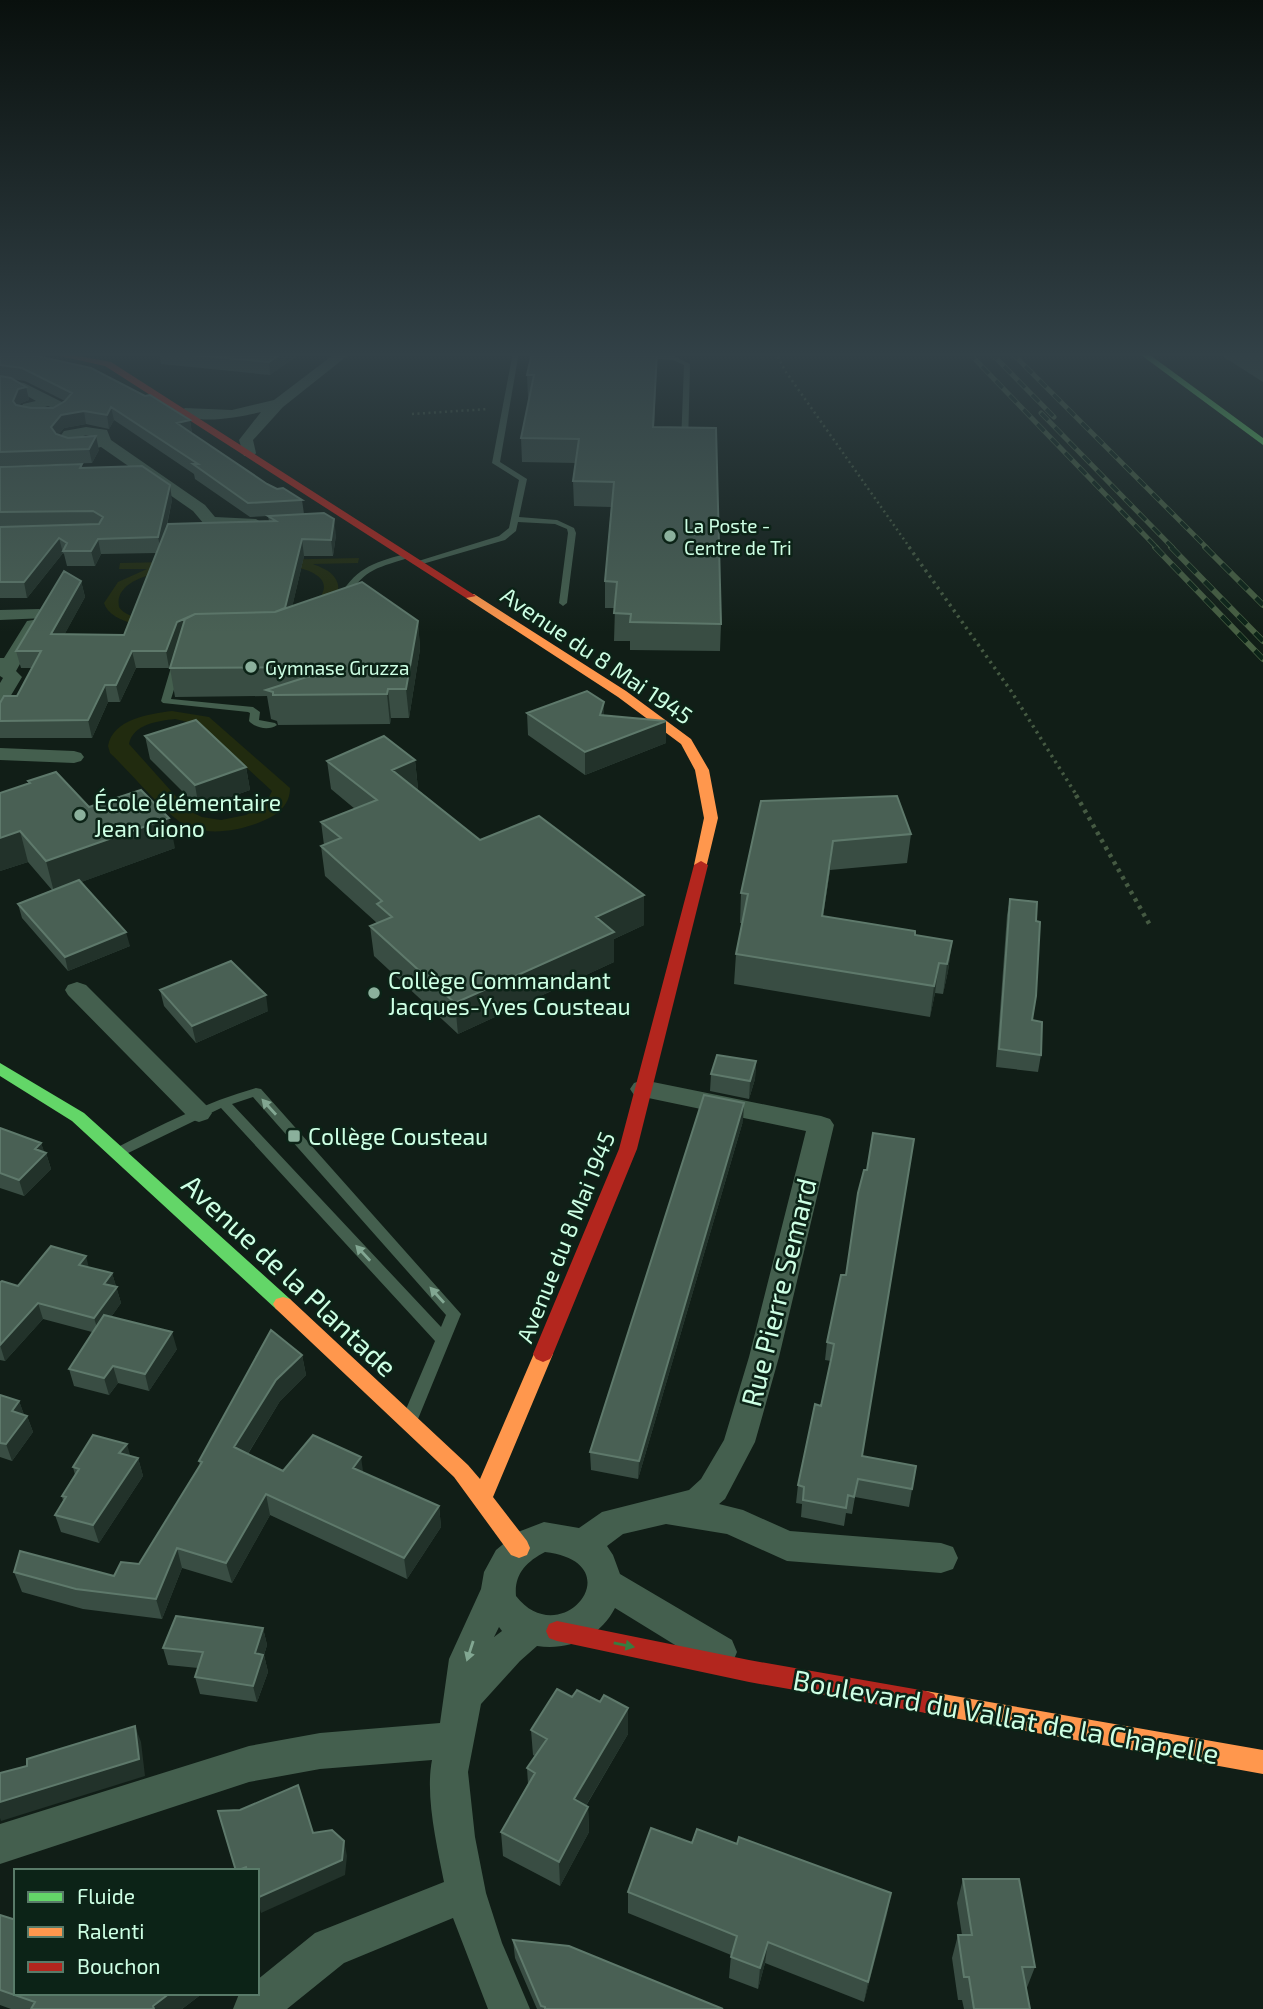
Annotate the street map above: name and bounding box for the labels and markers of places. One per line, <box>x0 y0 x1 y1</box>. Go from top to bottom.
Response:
place label: La Poste - Centre de Tri <box>684 514 792 559</box>
marker: La Poste - Centre de Tri <box>662 528 678 544</box>
place label: Gymnase Gruzza <box>265 656 409 679</box>
marker: Gymnase Gruzza <box>243 659 259 675</box>
place label: École élémentaire Jean Giono <box>94 788 281 842</box>
marker: École élémentaire Jean Giono <box>72 807 88 823</box>
place label: Collège Commandant Jacques-Yves Cousteau <box>388 966 631 1020</box>
marker: Collège Commandant Jacques-Yves Cousteau <box>366 985 382 1001</box>
place label: Collège Cousteau <box>308 1122 488 1150</box>
marker: Collège Cousteau <box>286 1128 302 1144</box>

